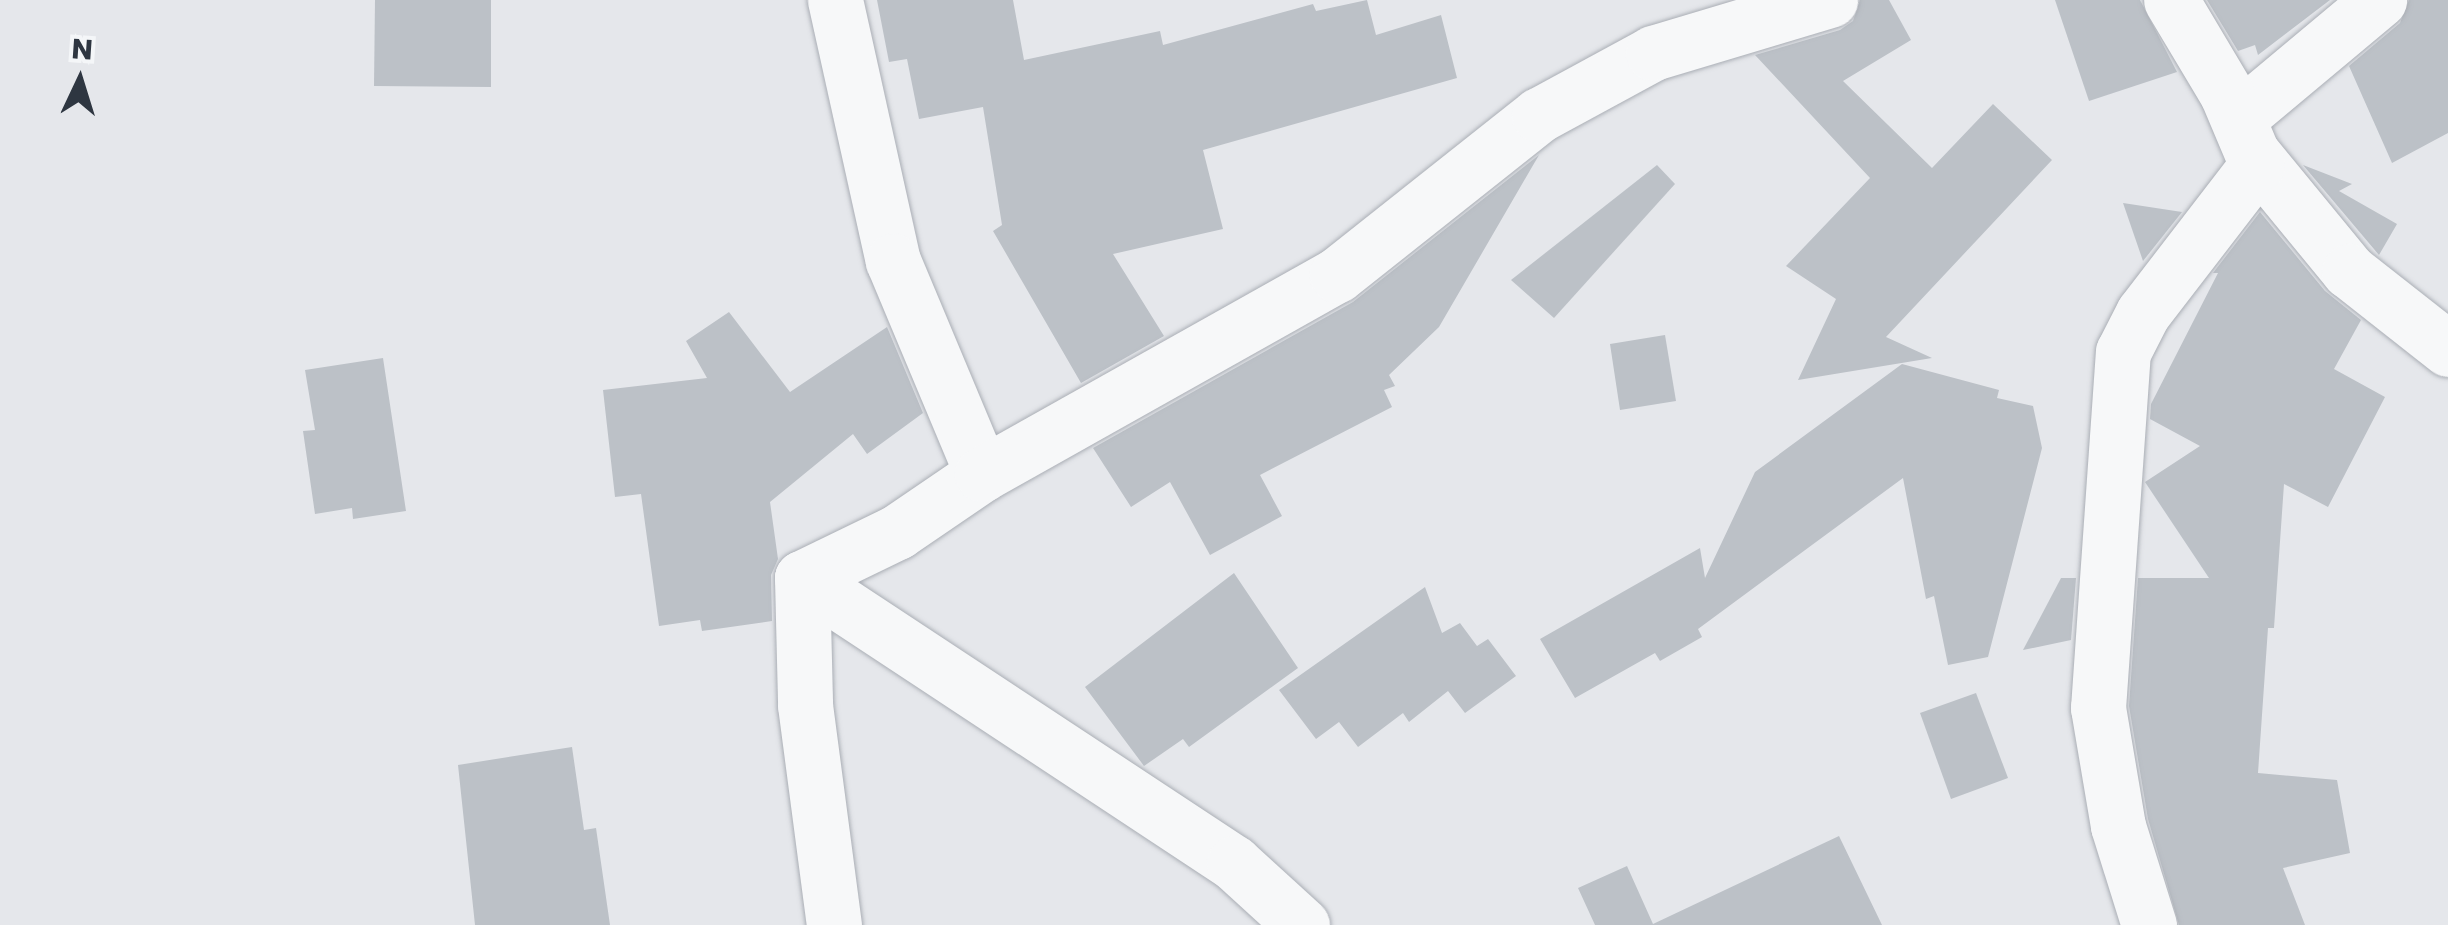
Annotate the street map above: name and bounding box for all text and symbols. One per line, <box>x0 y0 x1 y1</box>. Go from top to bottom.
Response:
text: N <box>70 29 94 70</box>
north arrow <box>30 30 130 130</box>

